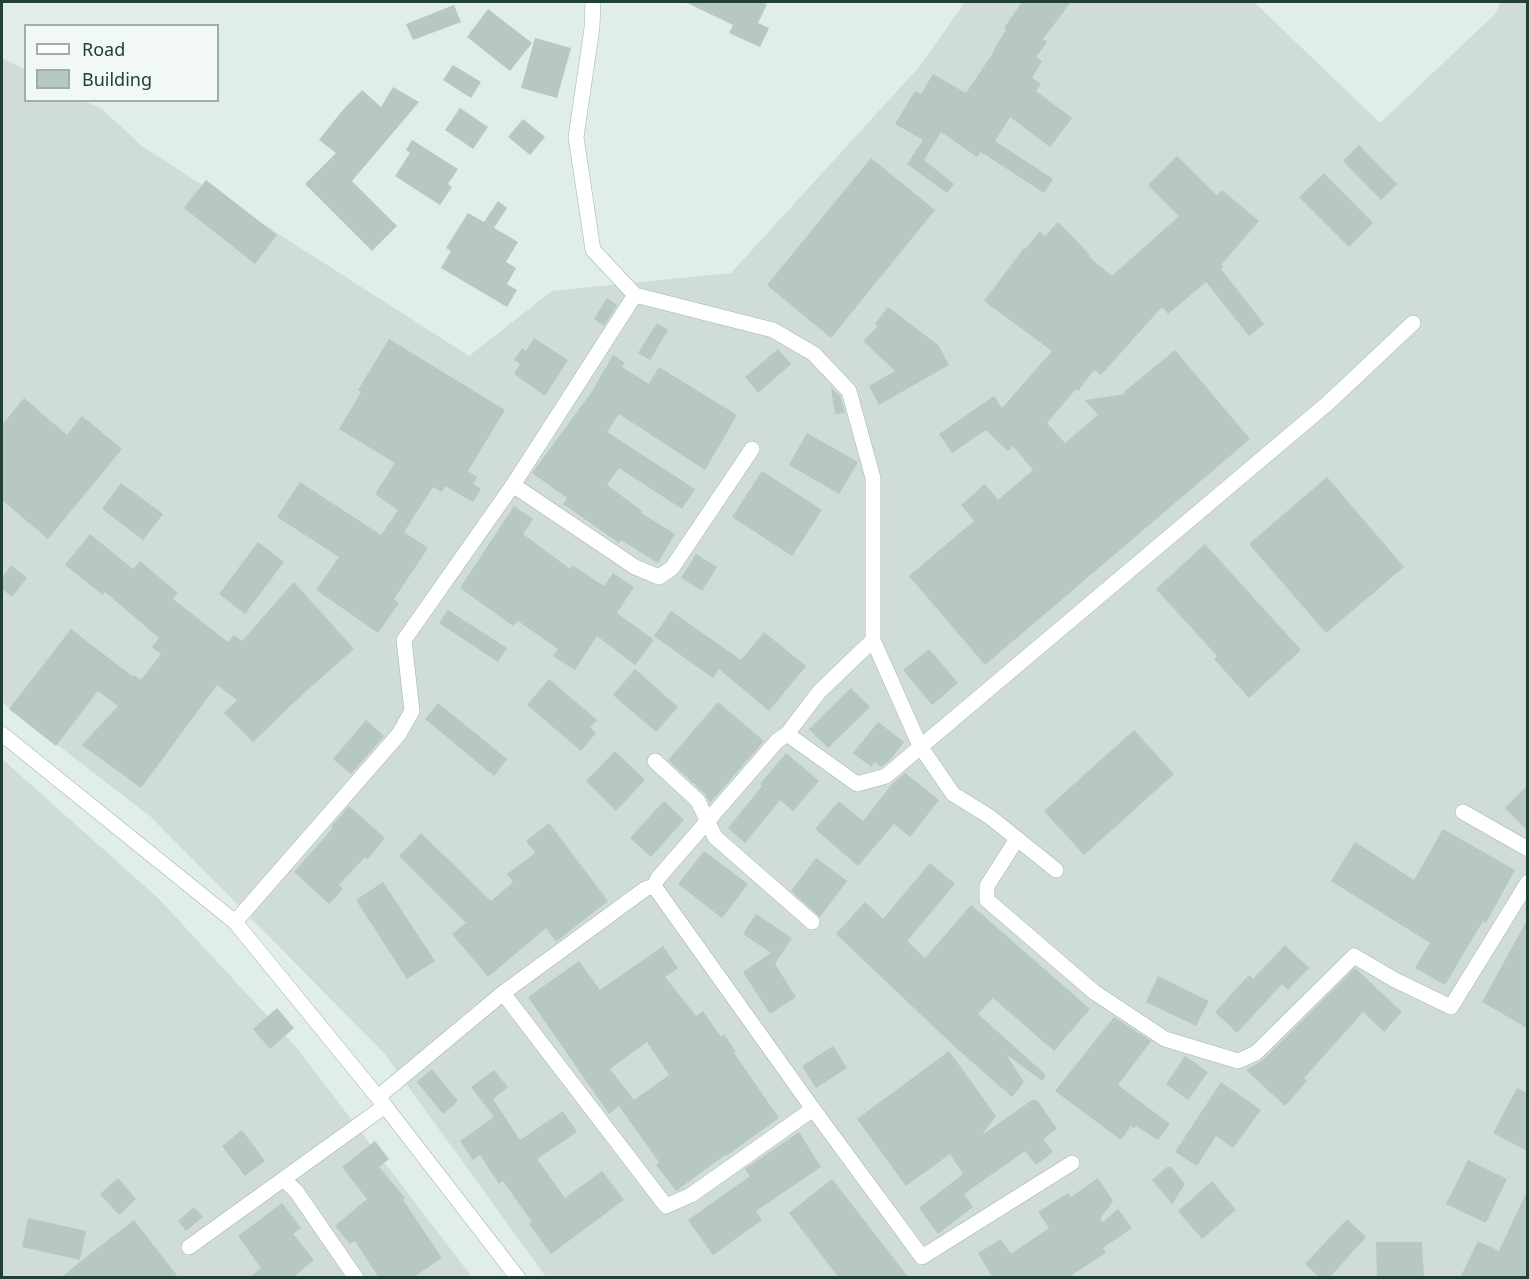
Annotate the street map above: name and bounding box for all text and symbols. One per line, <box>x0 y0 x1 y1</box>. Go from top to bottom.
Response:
legend <box>24 24 219 102</box>
text: Road <box>82 37 125 61</box>
text: Building <box>82 67 152 91</box>

